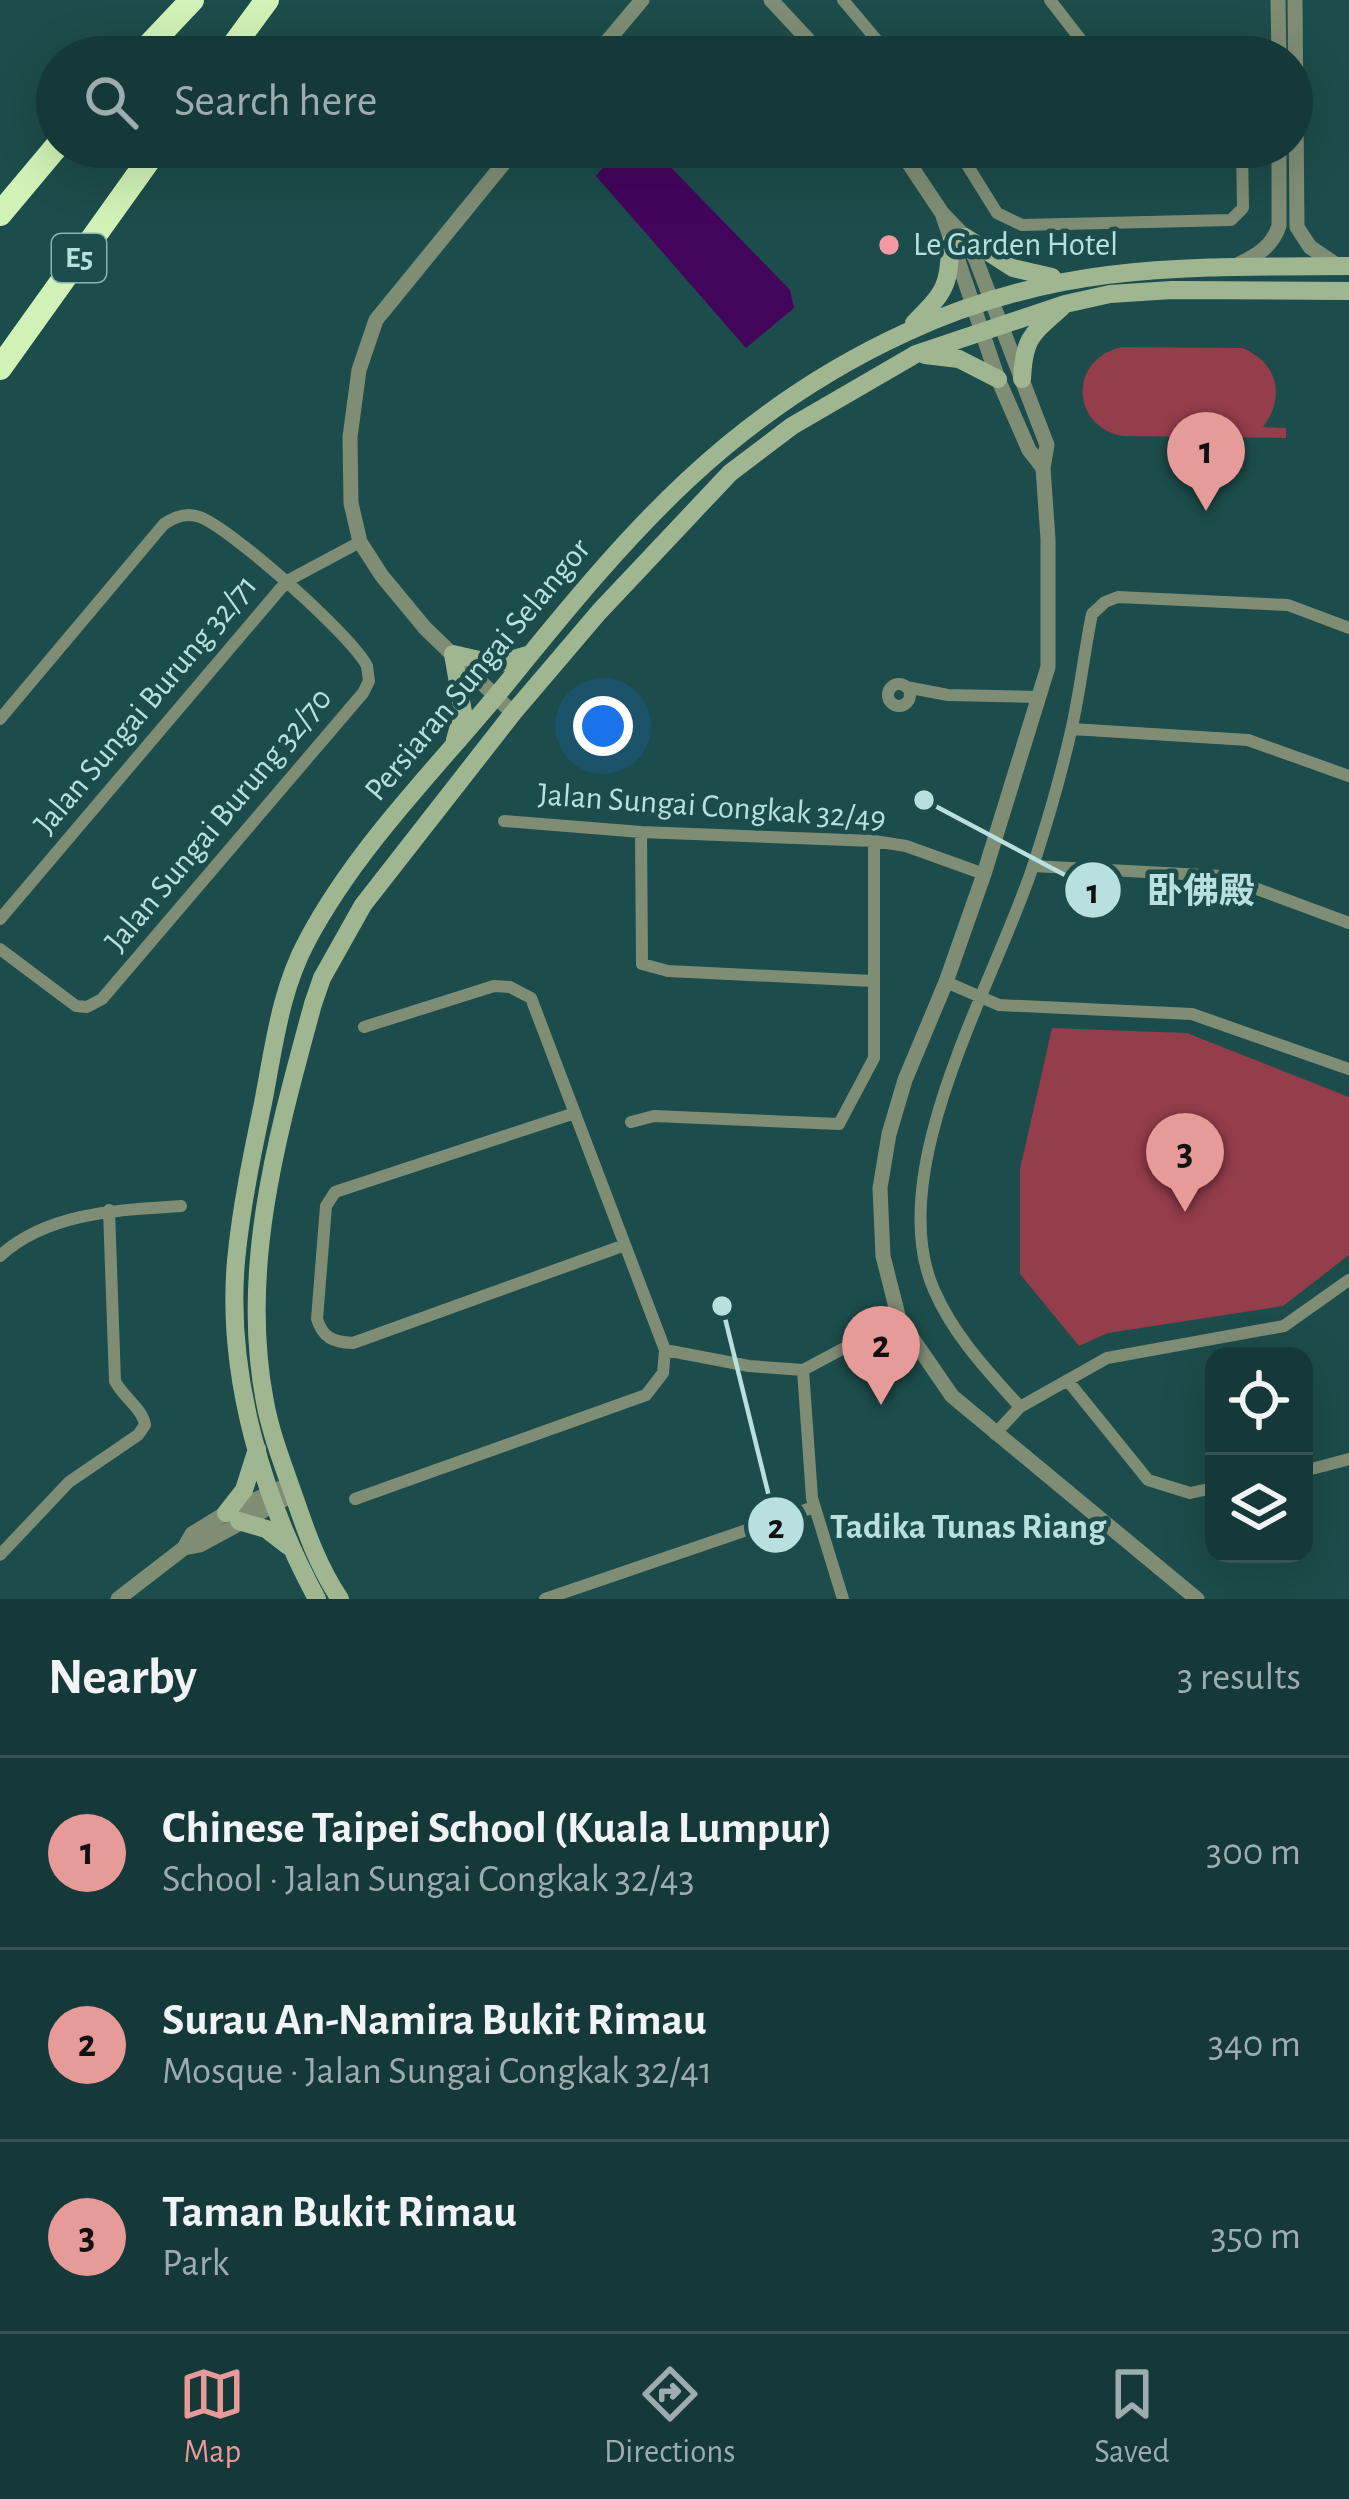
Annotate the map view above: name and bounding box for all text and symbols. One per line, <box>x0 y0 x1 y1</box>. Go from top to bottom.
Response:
search box <box>36 36 1313 168</box>
icon: search <box>78 69 144 135</box>
text: Search here <box>174 79 377 124</box>
place label: Le Garden Hotel <box>913 229 1118 262</box>
marker: Le Garden Hotel <box>876 232 902 258</box>
road number: E5 <box>52 234 106 282</box>
pin: 1 <box>1167 412 1245 511</box>
street label: Persiaran Sungai Selangor <box>359 532 597 807</box>
street label: Jalan Sungai Burung 32/71 <box>28 569 264 841</box>
street label: Jalan Sungai Burung 32/70 <box>99 682 339 958</box>
your location <box>573 696 633 756</box>
street label: Jalan Sungai Congkak 32/49 <box>537 778 887 836</box>
callout: 卧佛殿 <box>1063 854 1279 926</box>
text: 卧佛殿 <box>1147 872 1255 910</box>
text: 1 <box>1087 874 1099 910</box>
pin: 3 <box>1146 1113 1224 1212</box>
pin: 2 <box>842 1306 920 1405</box>
map controls <box>1205 1347 1313 1563</box>
button: locate <box>1205 1347 1313 1455</box>
button: layers <box>1205 1455 1313 1563</box>
callout: Tadika Tunas Riang <box>746 1489 1131 1561</box>
text: 2 <box>768 1509 785 1545</box>
text: Tadika Tunas Riang <box>830 1509 1107 1545</box>
text: Nearby <box>48 1652 197 1703</box>
text: 3 results <box>1177 1658 1301 1697</box>
text: Chinese Taipei School (Kuala Lumpur) <box>162 1806 833 1851</box>
text: 1 <box>80 1833 94 1872</box>
text: 300 m <box>1206 1833 1301 1872</box>
text: School · Jalan Sungai Congkak 32/43 <box>162 1860 695 1899</box>
text: Surau An-Namira Bukit Rimau <box>162 1998 707 2043</box>
text: 2 <box>78 2025 96 2064</box>
text: 340 m <box>1208 2025 1301 2064</box>
text: Mosque · Jalan Sungai Congkak 32/41 <box>162 2052 712 2091</box>
text: Taman Bukit Rimau <box>162 2190 517 2235</box>
text: 3 <box>79 2217 95 2256</box>
text: 350 m <box>1210 2217 1301 2256</box>
text: Park <box>162 2244 229 2283</box>
tab: Map <box>179 2361 245 2473</box>
tab: Directions <box>604 2361 735 2473</box>
tab: Saved <box>1094 2361 1170 2473</box>

